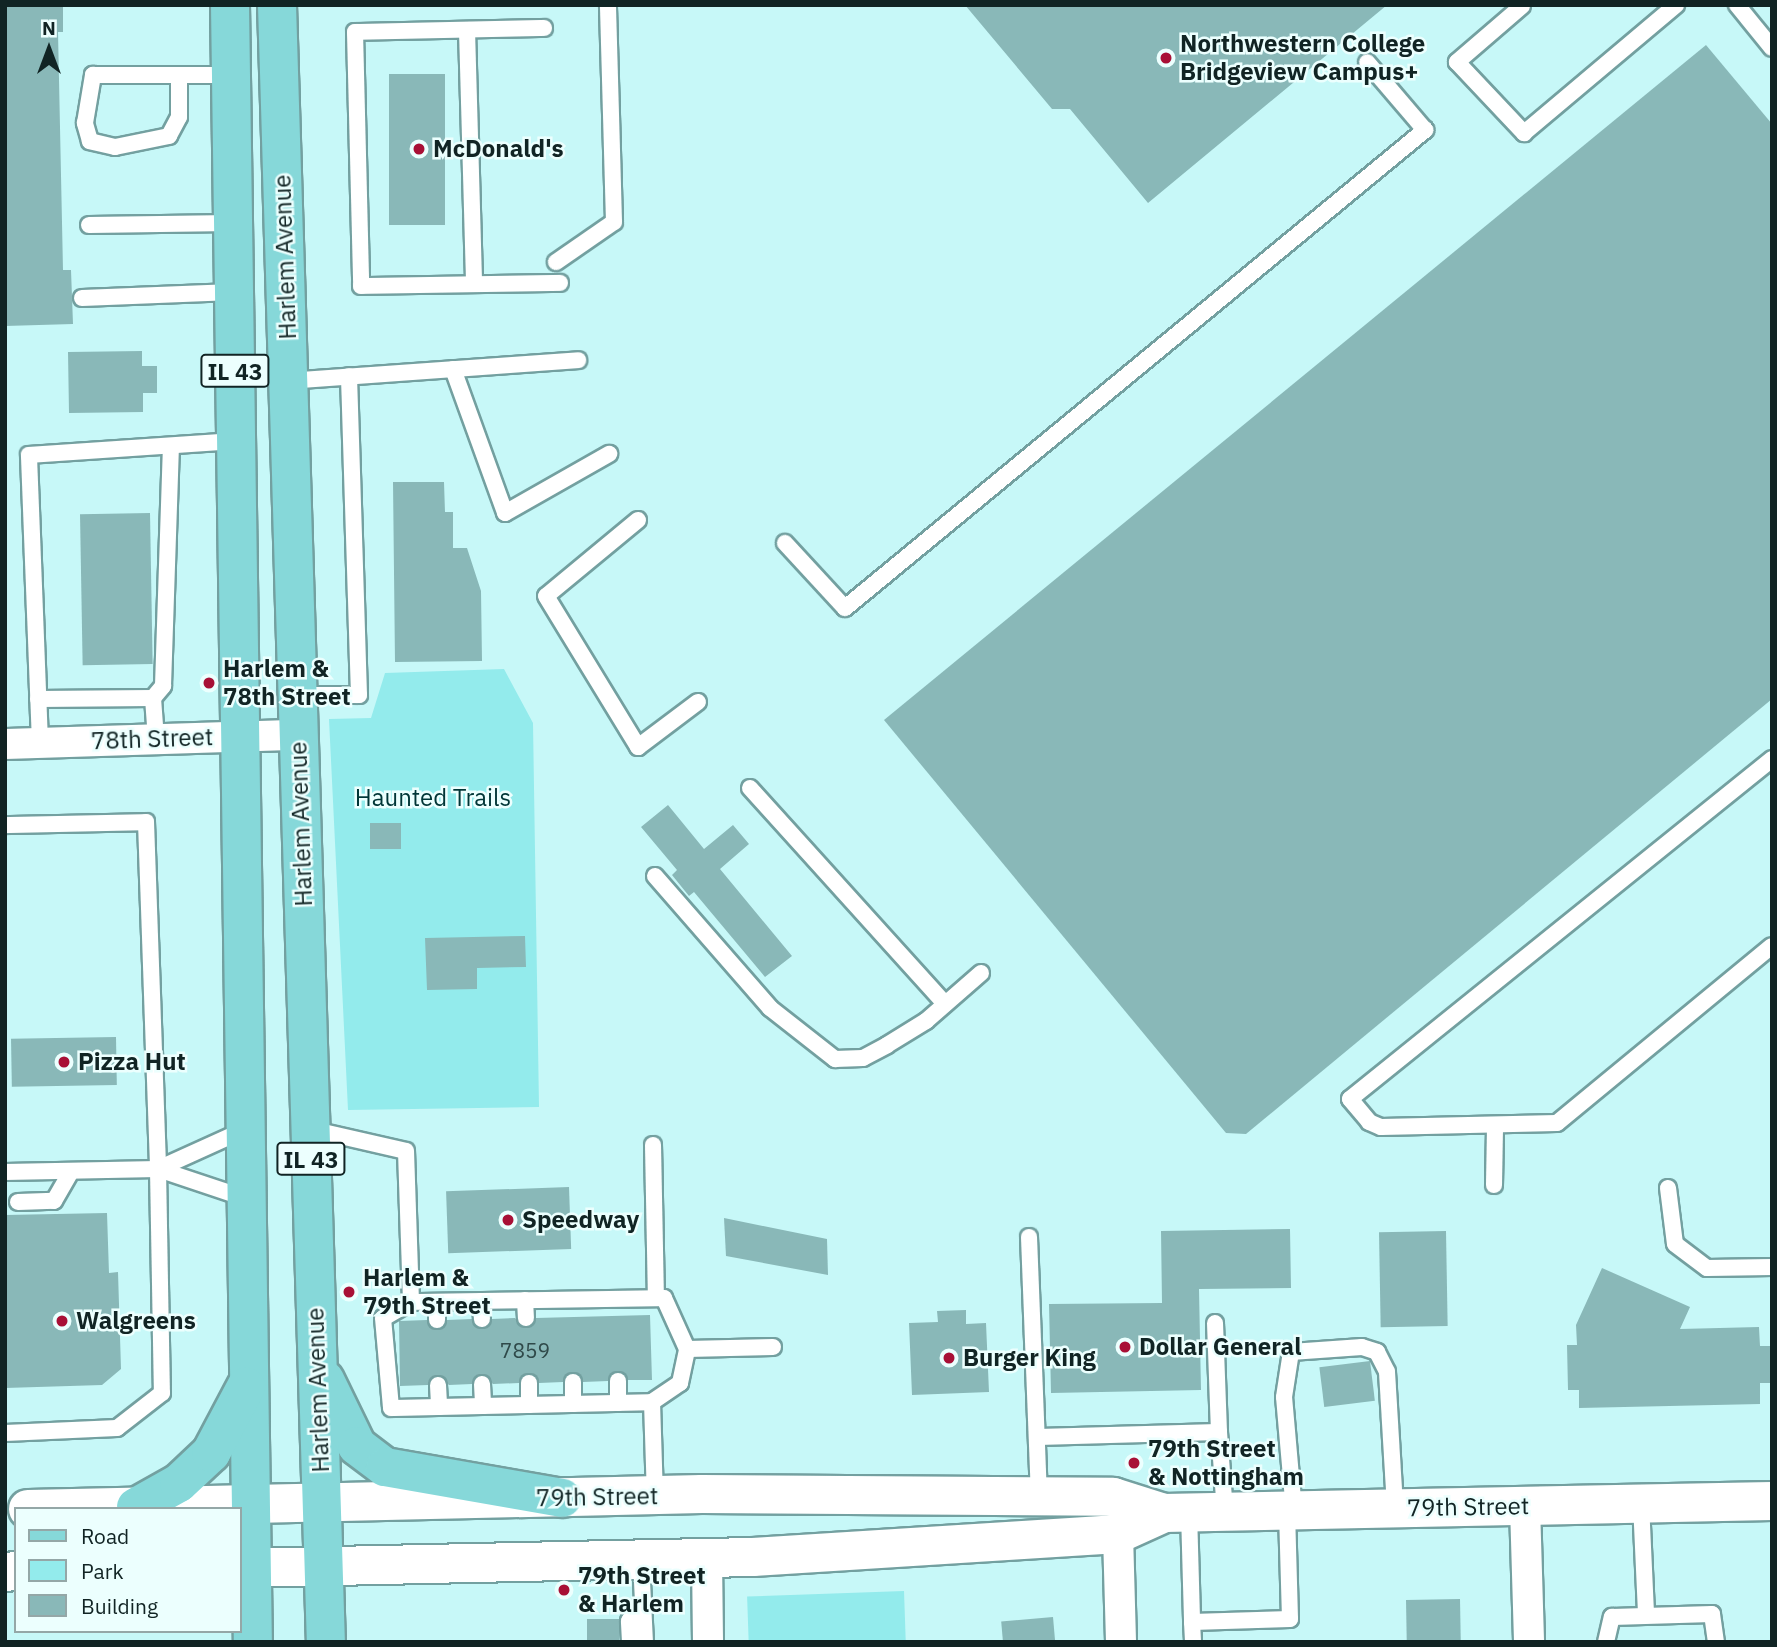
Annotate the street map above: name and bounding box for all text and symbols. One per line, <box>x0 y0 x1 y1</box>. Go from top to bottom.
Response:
north arrow <box>14 14 84 84</box>
text: N <box>42 16 56 40</box>
place label: Northwestern College Bridgeview Campus+ <box>1180 30 1425 86</box>
marker: Northwestern College Bridgeview Campus+ <box>1158 50 1174 66</box>
place label: McDonald's <box>433 135 564 163</box>
marker: McDonald's <box>411 141 427 157</box>
street label: Harlem Avenue <box>268 174 302 340</box>
road number: IL 43 <box>200 352 270 390</box>
place label: Harlem & 78th Street <box>223 655 351 711</box>
marker: Harlem & 78th Street <box>201 675 217 691</box>
street label: 78th Street <box>90 722 214 756</box>
street label: Harlem Avenue <box>284 741 318 907</box>
park label: Haunted Trails <box>355 784 511 812</box>
place label: Pizza Hut <box>78 1048 186 1076</box>
marker: Pizza Hut <box>56 1054 72 1070</box>
road number: IL 43 <box>276 1140 346 1178</box>
place label: Speedway <box>522 1206 639 1234</box>
marker: Speedway <box>500 1212 516 1228</box>
place label: Harlem & 79th Street <box>363 1264 491 1320</box>
marker: Harlem & 79th Street <box>341 1284 357 1300</box>
place label: Walgreens <box>76 1307 196 1335</box>
street label: Harlem Avenue <box>301 1307 335 1473</box>
marker: Walgreens <box>54 1313 70 1329</box>
place label: Dollar General <box>1139 1333 1301 1361</box>
house number: 7859 <box>500 1337 550 1363</box>
marker: Dollar General <box>1117 1339 1133 1355</box>
place label: Burger King <box>963 1344 1096 1372</box>
marker: Burger King <box>941 1350 957 1366</box>
place label: 79th Street & Nottingham <box>1148 1435 1304 1491</box>
marker: 79th Street & Nottingham <box>1126 1455 1142 1471</box>
street label: 79th Street <box>536 1482 658 1512</box>
street label: 79th Street <box>1407 1492 1529 1522</box>
legend <box>14 1507 242 1633</box>
text: Road <box>81 1522 129 1550</box>
text: Park <box>81 1557 124 1585</box>
place label: 79th Street & Harlem <box>578 1562 706 1618</box>
marker: 79th Street & Harlem <box>556 1582 572 1598</box>
text: Building <box>81 1592 158 1620</box>

